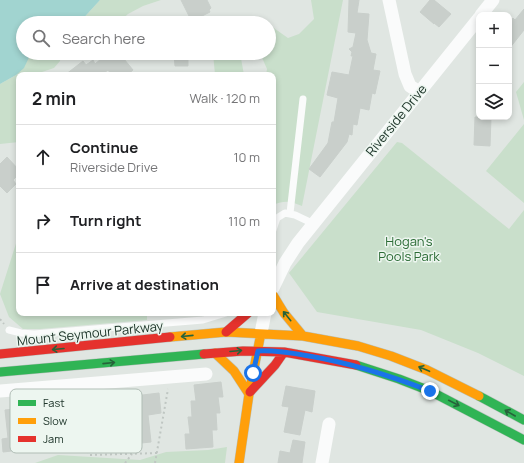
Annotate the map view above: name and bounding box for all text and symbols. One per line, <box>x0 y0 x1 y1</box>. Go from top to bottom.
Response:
map controls <box>476 12 512 120</box>
button: + <box>476 12 512 48</box>
search box <box>16 16 276 60</box>
icon: search <box>30 27 52 49</box>
text: Search here <box>62 28 145 49</box>
button: − <box>476 48 512 84</box>
street label: Riverside Drive <box>361 80 431 160</box>
button: layers <box>476 84 512 120</box>
text: 2 min <box>32 87 76 110</box>
text: Walk · 120 m <box>190 89 260 107</box>
text: Continue <box>70 137 138 158</box>
icon: ahead <box>32 146 54 168</box>
text: 10 m <box>233 148 260 166</box>
text: Riverside Drive <box>70 158 158 176</box>
icon: right <box>32 210 54 232</box>
text: Turn right <box>70 210 141 231</box>
text: 110 m <box>228 212 260 230</box>
park label: Hogan's Pools Park <box>378 232 440 265</box>
icon: arrive <box>32 274 54 296</box>
text: Arrive at destination <box>70 274 219 295</box>
one-way arrow <box>283 311 292 322</box>
street label: Mount Seymour Parkway <box>16 316 164 350</box>
one-way arrow <box>181 332 194 340</box>
one-way arrow <box>52 345 65 353</box>
one-way arrow <box>229 348 242 355</box>
one-way arrow <box>102 359 115 367</box>
route start <box>244 364 262 382</box>
one-way arrow <box>418 364 430 372</box>
route end <box>421 382 439 400</box>
legend <box>10 389 142 453</box>
text: Fast <box>43 395 65 410</box>
one-way arrow <box>448 400 460 408</box>
one-way arrow <box>504 408 516 416</box>
text: Slow <box>43 413 68 428</box>
text: Jam <box>43 431 64 446</box>

